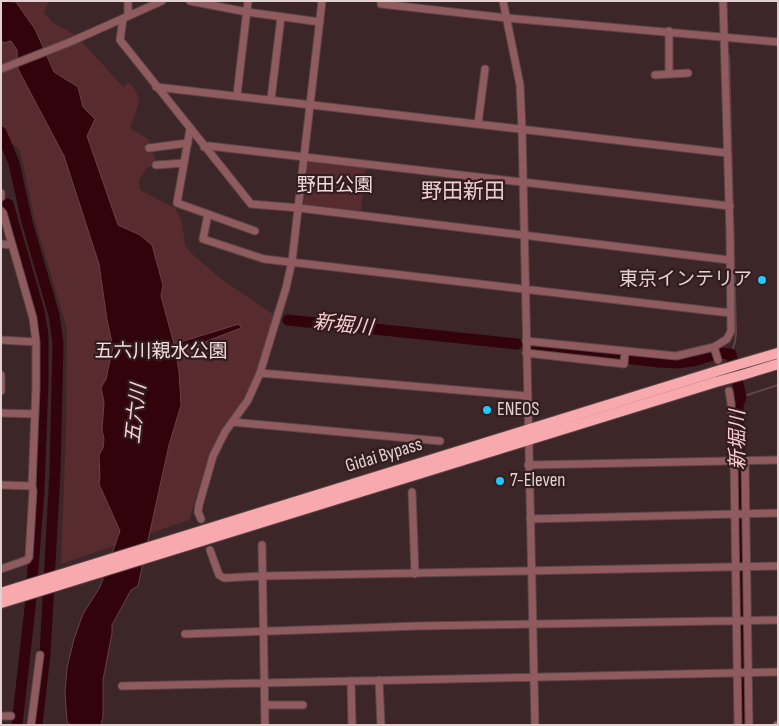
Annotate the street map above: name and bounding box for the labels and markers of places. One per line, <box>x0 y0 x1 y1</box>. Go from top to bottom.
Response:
place label: 東京インテリア <box>619 269 752 291</box>
marker: 東京インテリア <box>756 274 768 286</box>
place label: ENEOS <box>497 399 539 421</box>
marker: ENEOS <box>481 404 493 416</box>
place label: 7-Eleven <box>510 470 565 492</box>
marker: 7-Eleven <box>494 475 506 487</box>

